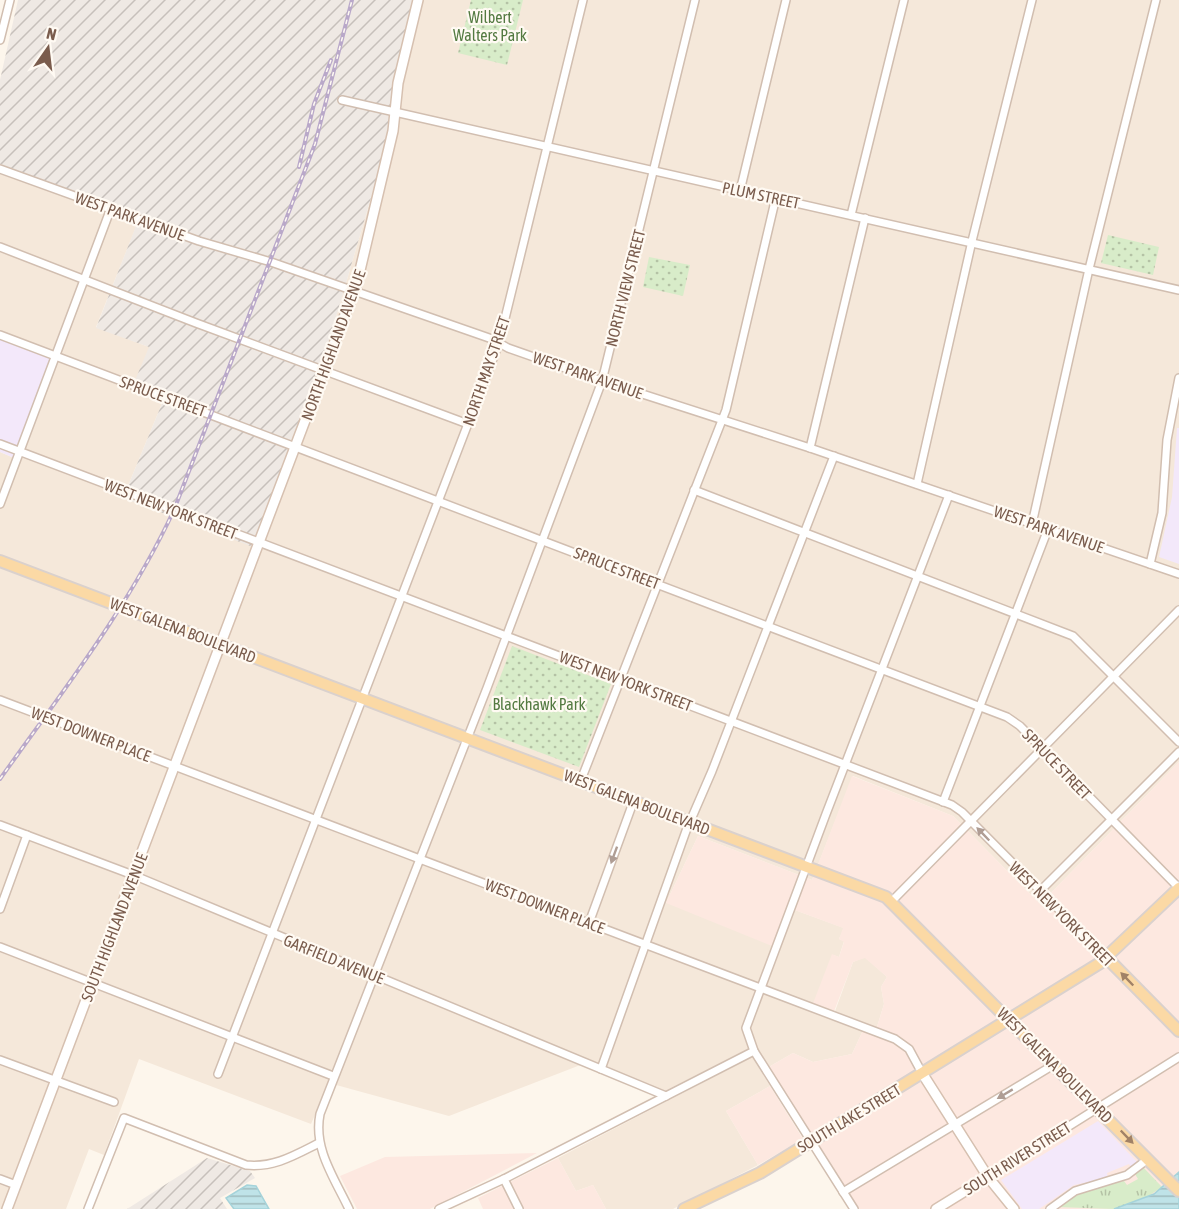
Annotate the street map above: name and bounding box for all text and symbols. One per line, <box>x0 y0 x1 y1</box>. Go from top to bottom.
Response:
park label: Wilbert Walters Park <box>453 8 527 44</box>
north arrow <box>18 18 78 78</box>
text: N <box>45 24 58 43</box>
street label: PLUM STREET <box>721 178 801 212</box>
street label: WEST PARK AVENUE <box>73 188 187 244</box>
street label: NORTH VIEW STREET <box>602 227 648 349</box>
street label: NORTH HIGHLAND AVENUE <box>297 267 369 423</box>
street label: NORTH MAY STREET <box>459 314 513 428</box>
street label: WEST PARK AVENUE <box>531 348 646 402</box>
street label: SPRUCE STREET <box>117 372 209 420</box>
street label: WEST NEW YORK STREET <box>102 475 240 543</box>
street label: WEST PARK AVENUE <box>992 502 1107 556</box>
street label: SPRUCE STREET <box>571 543 663 593</box>
street label: WEST GALENA BOULEVARD <box>107 594 259 666</box>
street label: WEST NEW YORK STREET <box>557 647 695 715</box>
park label: Blackhawk Park <box>493 695 585 713</box>
street label: WEST DOWNER PLACE <box>29 703 153 765</box>
street label: SPRUCE STREET <box>1019 725 1095 803</box>
street label: WEST GALENA BOULEVARD <box>561 766 713 838</box>
one-way arrow <box>977 828 991 842</box>
one-way arrow <box>609 846 619 864</box>
street label: SOUTH HIGHLAND AVENUE <box>77 850 151 1004</box>
street label: WEST NEW YORK STREET <box>1006 858 1118 970</box>
street label: WEST DOWNER PLACE <box>483 875 607 937</box>
street label: GARFIELD AVENUE <box>281 931 387 987</box>
one-way arrow <box>1120 972 1134 987</box>
street label: WEST GALENA BOULEVARD <box>994 1004 1116 1126</box>
street label: SOUTH LAKE STREET <box>794 1080 904 1156</box>
one-way arrow <box>997 1089 1013 1100</box>
street label: SOUTH RIVER STREET <box>960 1118 1074 1198</box>
one-way arrow <box>1120 1130 1134 1144</box>

